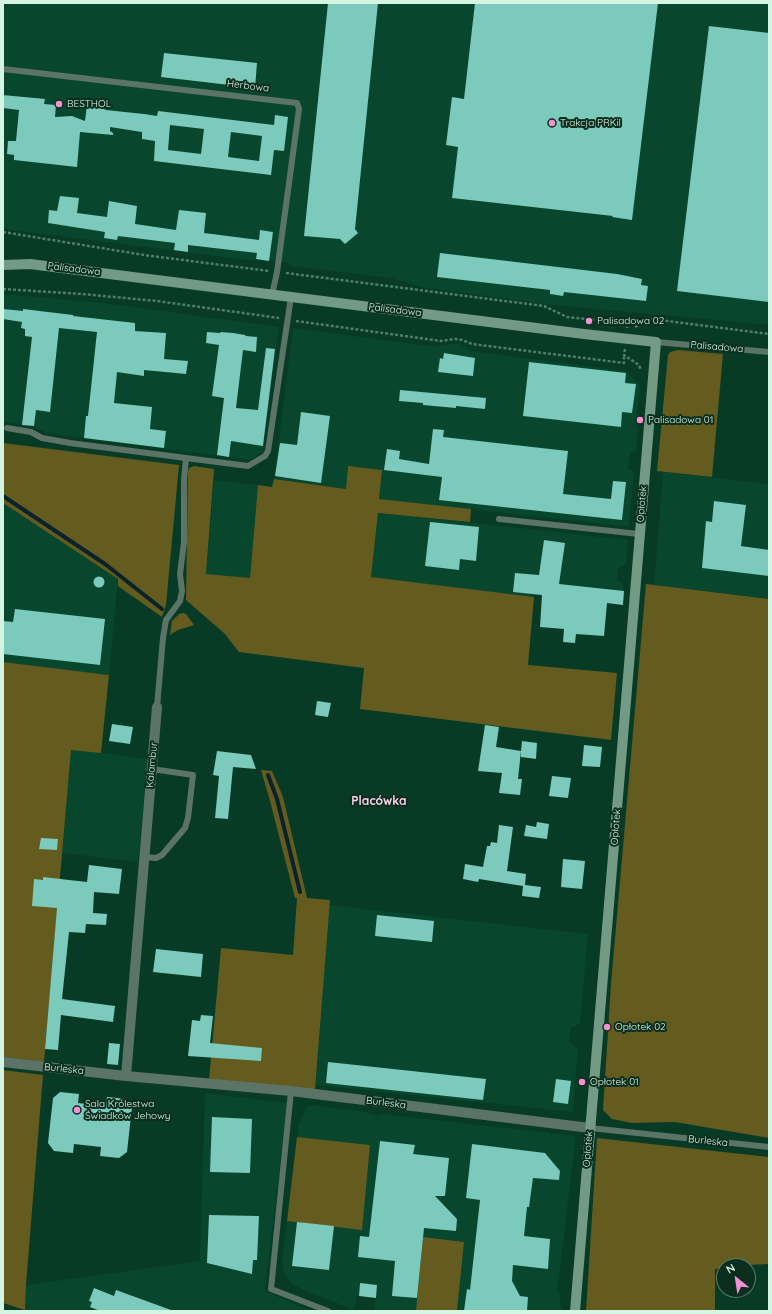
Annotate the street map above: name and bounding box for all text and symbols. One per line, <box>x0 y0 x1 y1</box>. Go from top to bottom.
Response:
street label: Herbowa <box>226 77 270 95</box>
place label: BESTHOL <box>67 98 111 110</box>
marker: BESTHOL <box>54 99 64 109</box>
place label: Trakcja PRKiI <box>560 117 621 129</box>
marker: Trakcja PRKiI <box>547 118 557 128</box>
street label: Palisadowa <box>47 260 101 278</box>
street label: Palisadowa <box>368 301 422 319</box>
place label: Palisadowa 02 <box>597 315 664 327</box>
marker: Palisadowa 02 <box>584 316 594 326</box>
street label: Palisadowa <box>690 339 744 355</box>
place label: Palisadowa 01 <box>648 414 713 426</box>
marker: Palisadowa 01 <box>635 415 645 425</box>
street label: Opłotek <box>634 485 650 523</box>
street label: Kalambur <box>144 742 160 788</box>
district label: Placówka <box>351 794 407 808</box>
street label: Opłotek <box>608 808 624 846</box>
place label: Opłotek 02 <box>615 1021 666 1033</box>
marker: Opłotek 02 <box>602 1022 612 1032</box>
street label: Burleska <box>44 1061 84 1077</box>
place label: Opłotek 01 <box>590 1076 639 1088</box>
marker: Opłotek 01 <box>577 1077 587 1087</box>
street label: Burleska <box>365 1095 407 1111</box>
place label: Sala Królestwa Świadków Jehowy <box>85 1098 170 1122</box>
marker: Sala Królestwa Świadków Jehowy <box>72 1105 82 1115</box>
street label: Opłotek <box>580 1130 596 1168</box>
street label: Burleska <box>688 1133 728 1149</box>
north arrow <box>716 1258 756 1298</box>
text: N <box>723 1260 738 1277</box>

